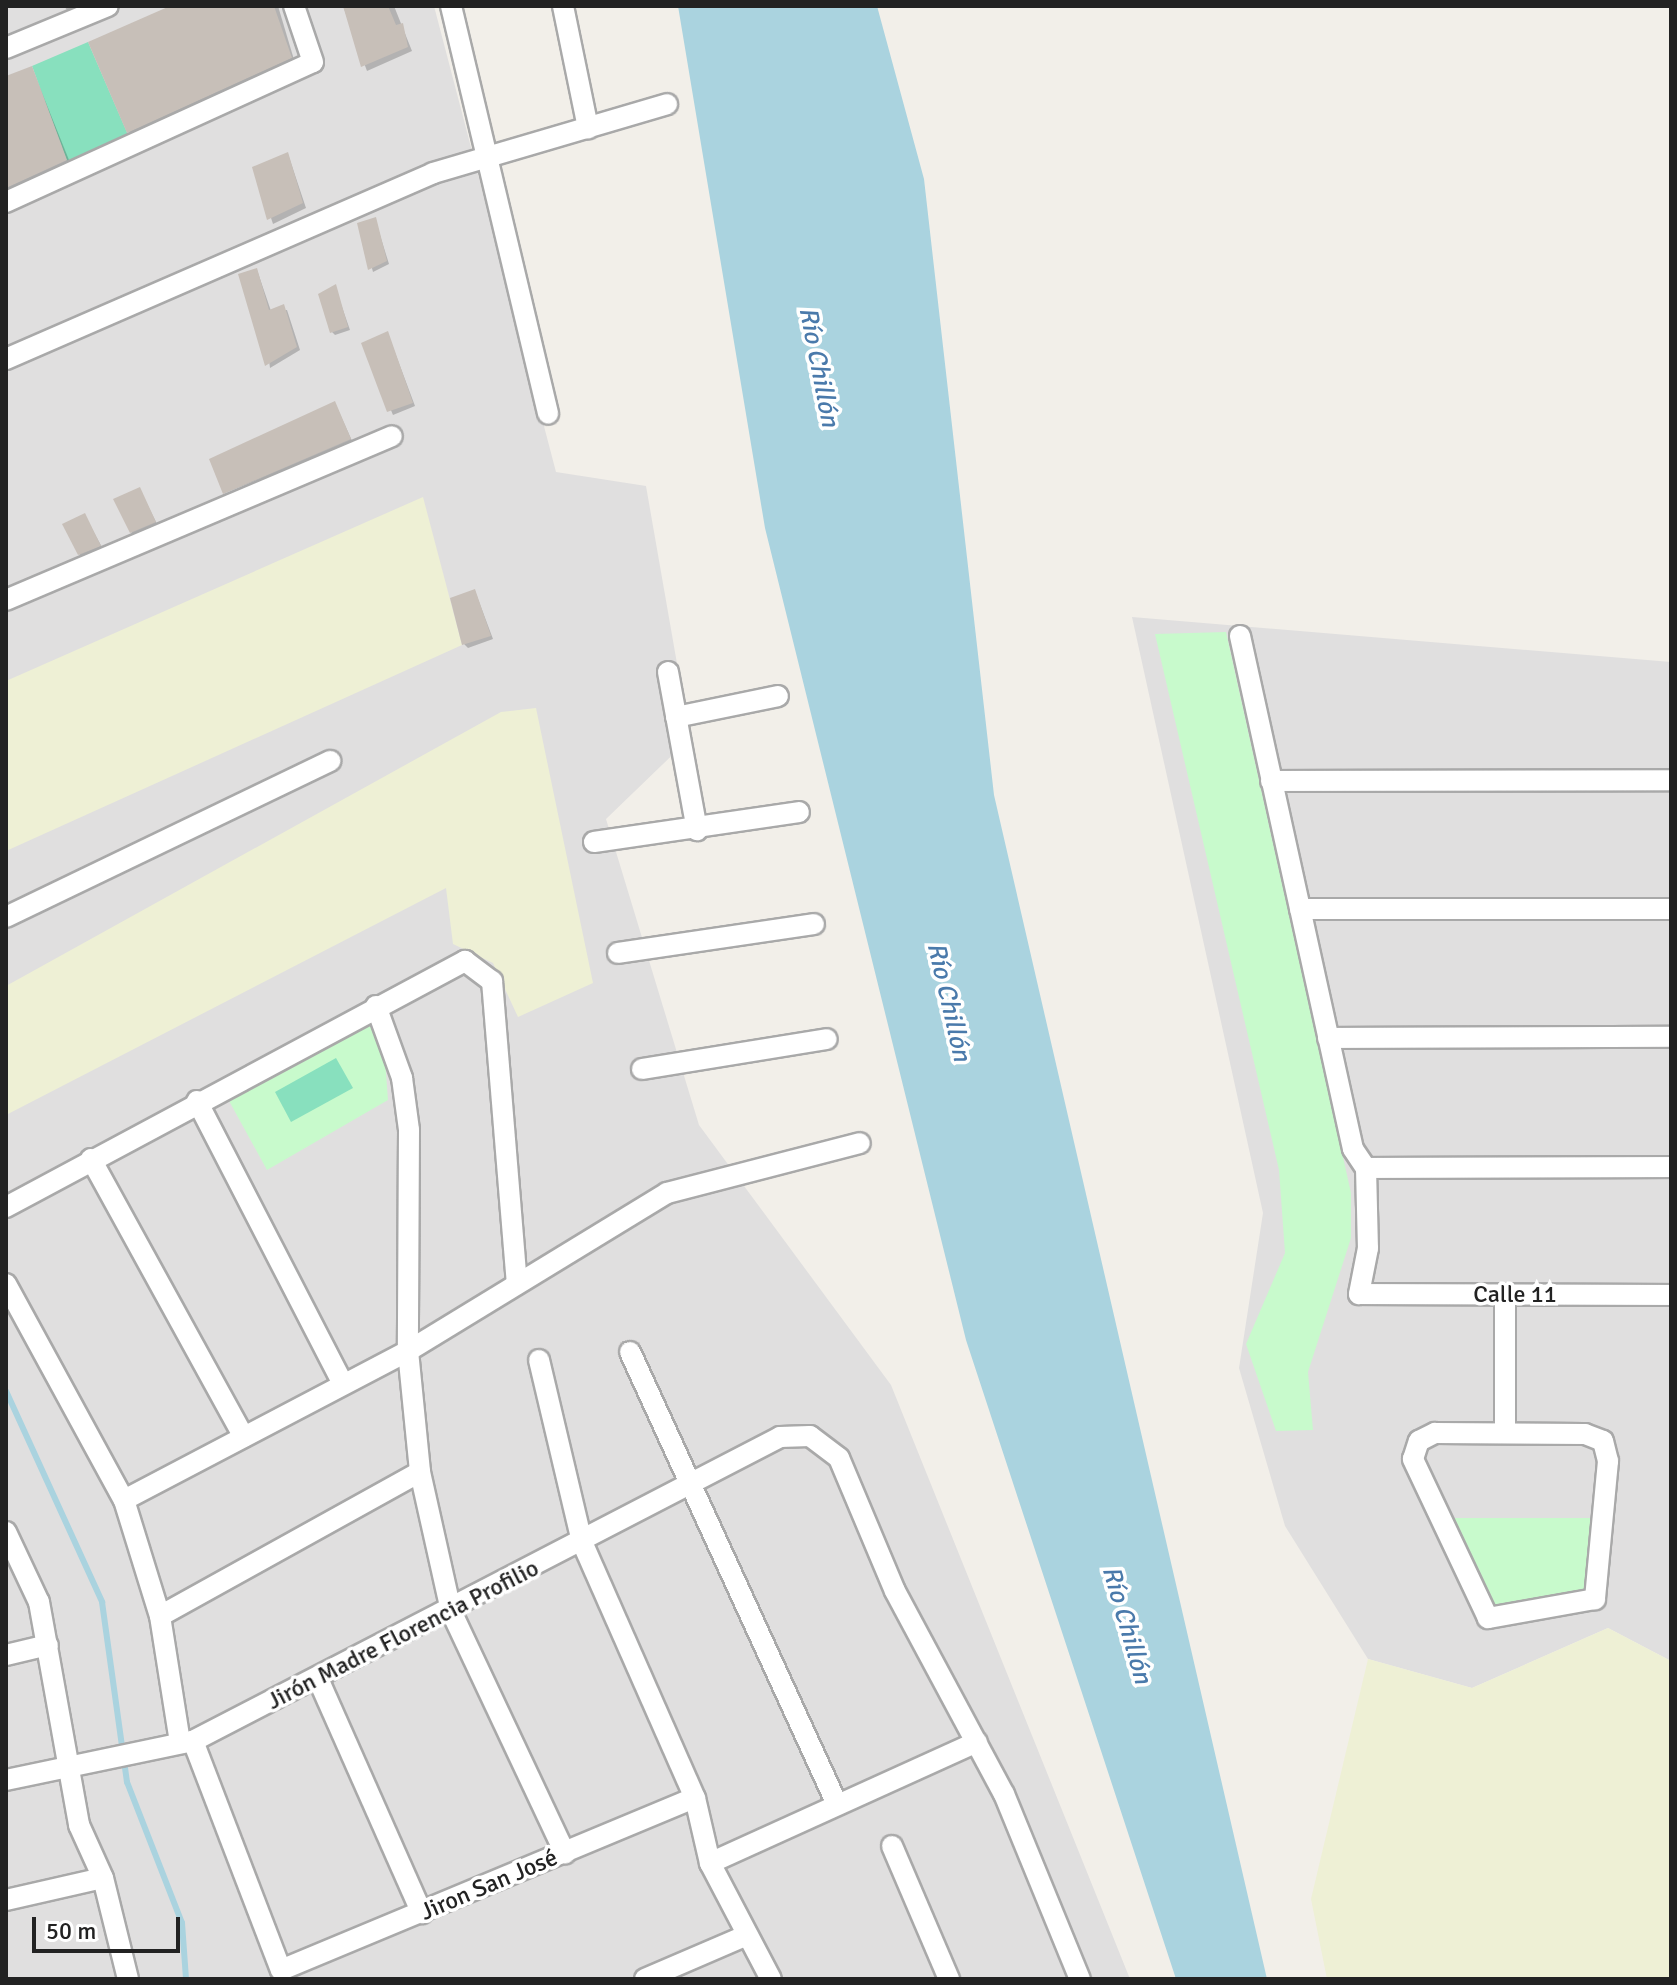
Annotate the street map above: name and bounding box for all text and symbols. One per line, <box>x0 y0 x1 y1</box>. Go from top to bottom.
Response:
water label: Río Chillón <box>791 305 845 429</box>
water label: Río Chillón <box>919 939 977 1065</box>
street label: Calle 11 <box>1473 1281 1557 1309</box>
street label: Jirón Madre Florencia Profilio <box>262 1554 544 1716</box>
water label: Río Chillón <box>1094 1562 1158 1688</box>
street label: Jiron San José <box>416 1843 562 1927</box>
scale bar <box>36 1901 184 1951</box>
text: 50 m <box>46 1916 96 1946</box>

